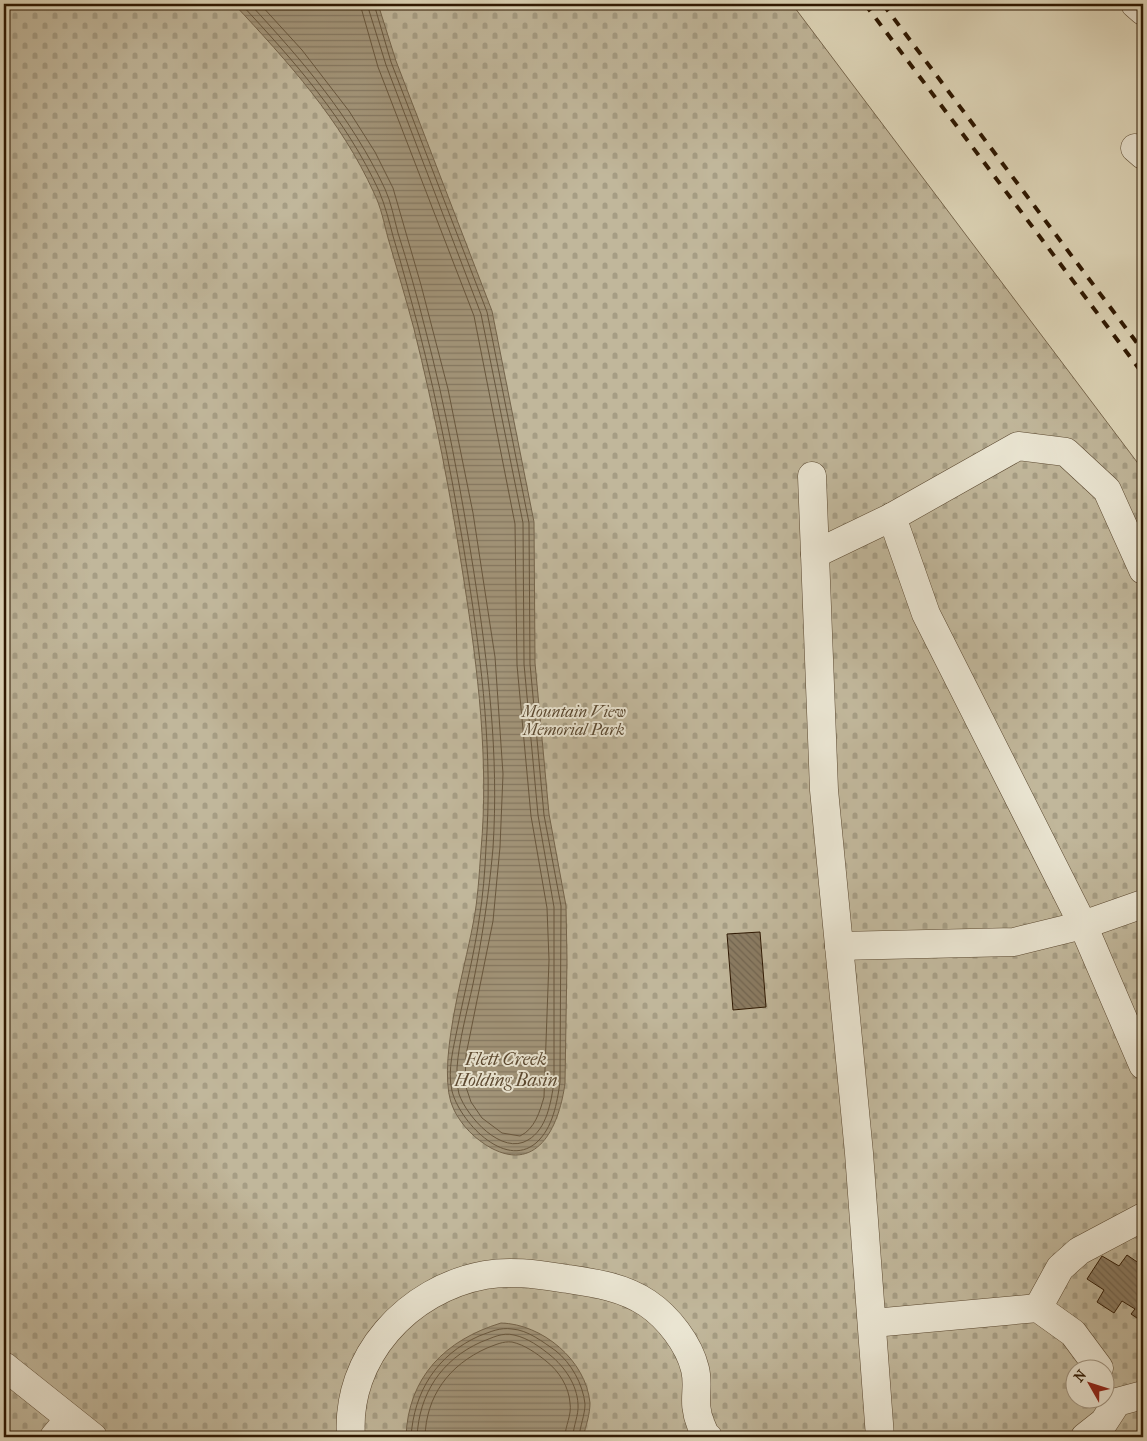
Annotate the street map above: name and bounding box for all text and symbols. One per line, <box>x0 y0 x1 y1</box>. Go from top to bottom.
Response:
park label: Mountain View Memorial Park <box>521 702 626 739</box>
water label: Flett Creek Holding Basin <box>453 1049 558 1091</box>
north arrow <box>1064 1358 1114 1408</box>
text: N <box>1070 1366 1090 1386</box>

